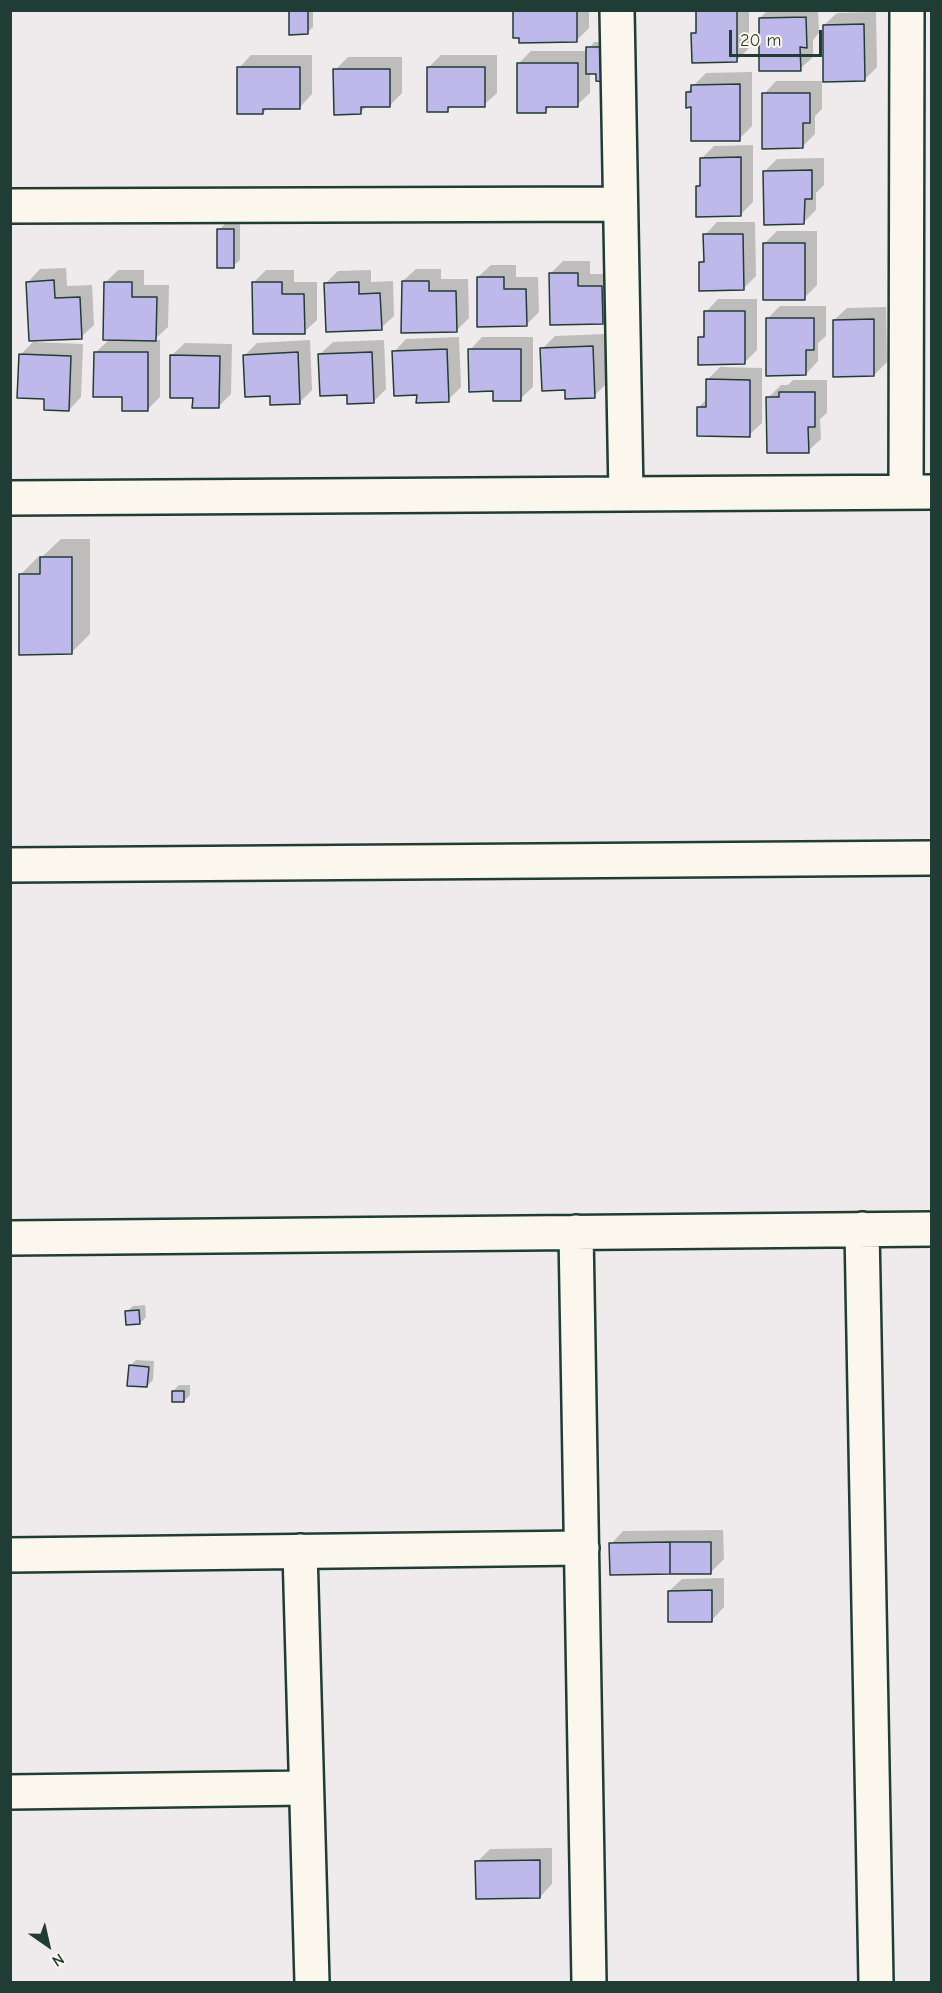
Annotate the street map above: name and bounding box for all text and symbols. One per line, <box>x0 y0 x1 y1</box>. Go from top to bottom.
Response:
scale bar <box>732 18 825 56</box>
text: 20 m <box>740 30 781 51</box>
north arrow <box>18 1915 78 1975</box>
text: N <box>49 1950 67 1970</box>

